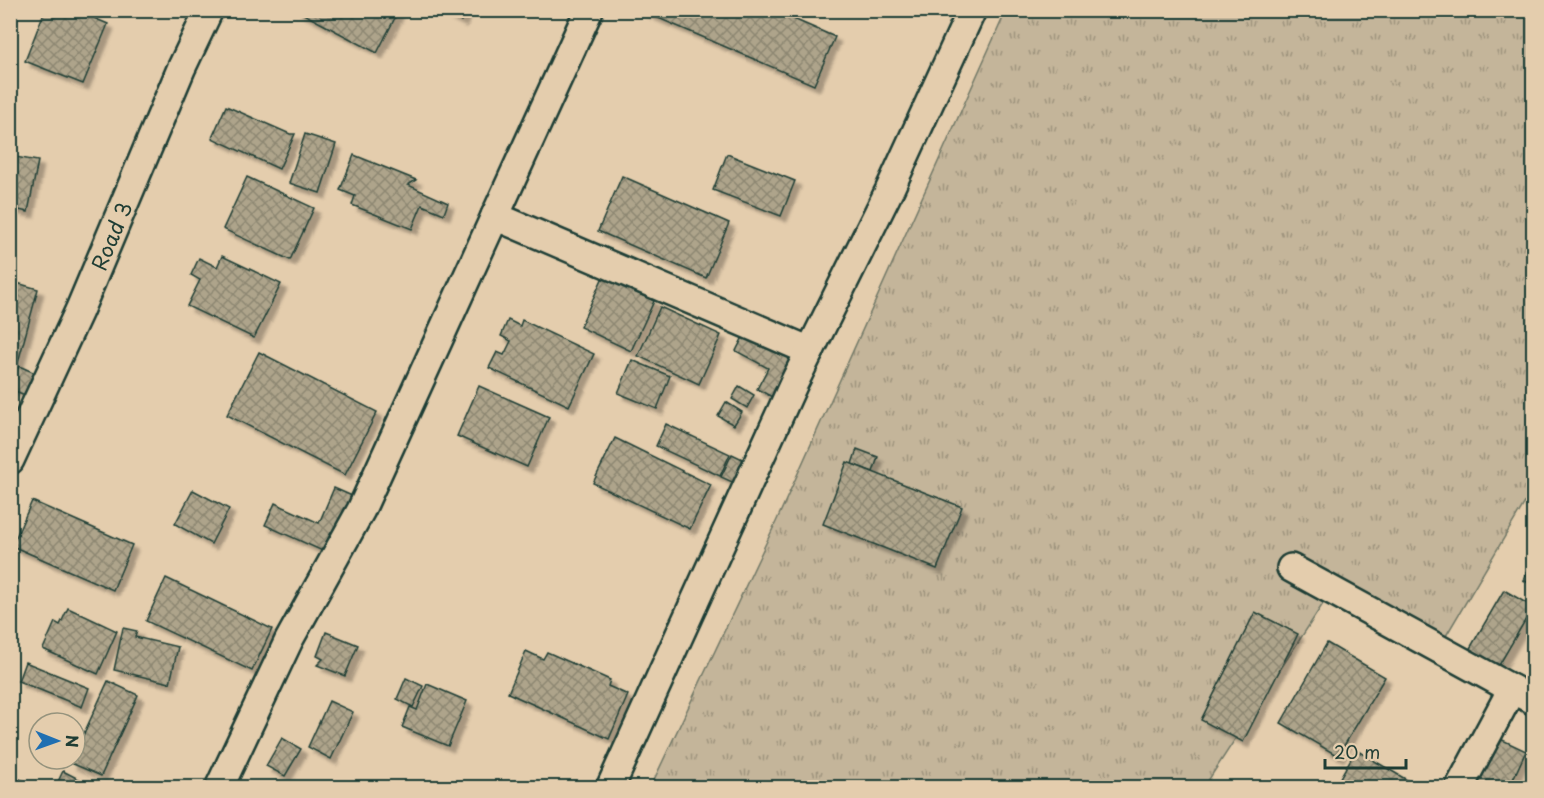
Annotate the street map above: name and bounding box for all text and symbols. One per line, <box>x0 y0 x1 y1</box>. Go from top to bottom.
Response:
street label: Road 3 <box>82 196 139 275</box>
north arrow <box>27 711 87 771</box>
scale bar <box>1325 732 1406 770</box>
text: N <box>61 735 85 748</box>
text: 20 m <box>1334 738 1380 765</box>

